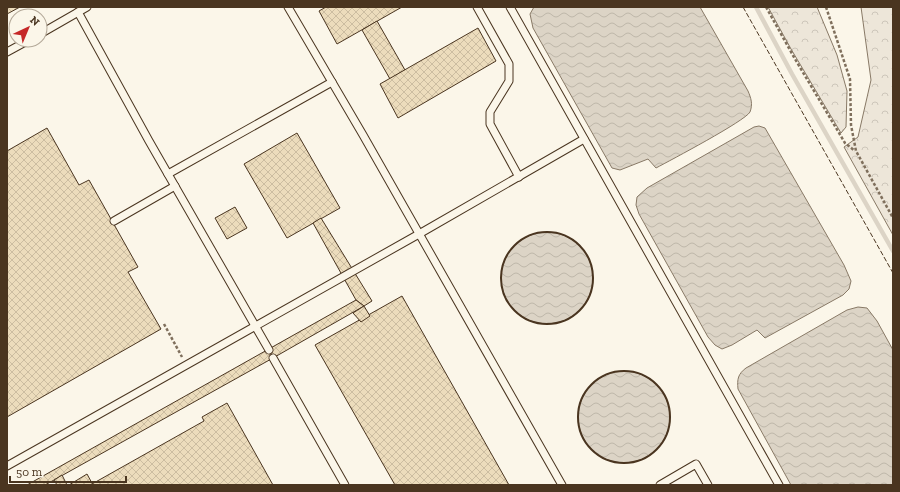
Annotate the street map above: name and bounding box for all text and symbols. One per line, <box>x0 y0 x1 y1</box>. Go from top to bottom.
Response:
north arrow <box>8 8 48 48</box>
text: N <box>27 14 43 29</box>
scale bar <box>10 458 126 484</box>
text: 50 m <box>16 465 43 479</box>

